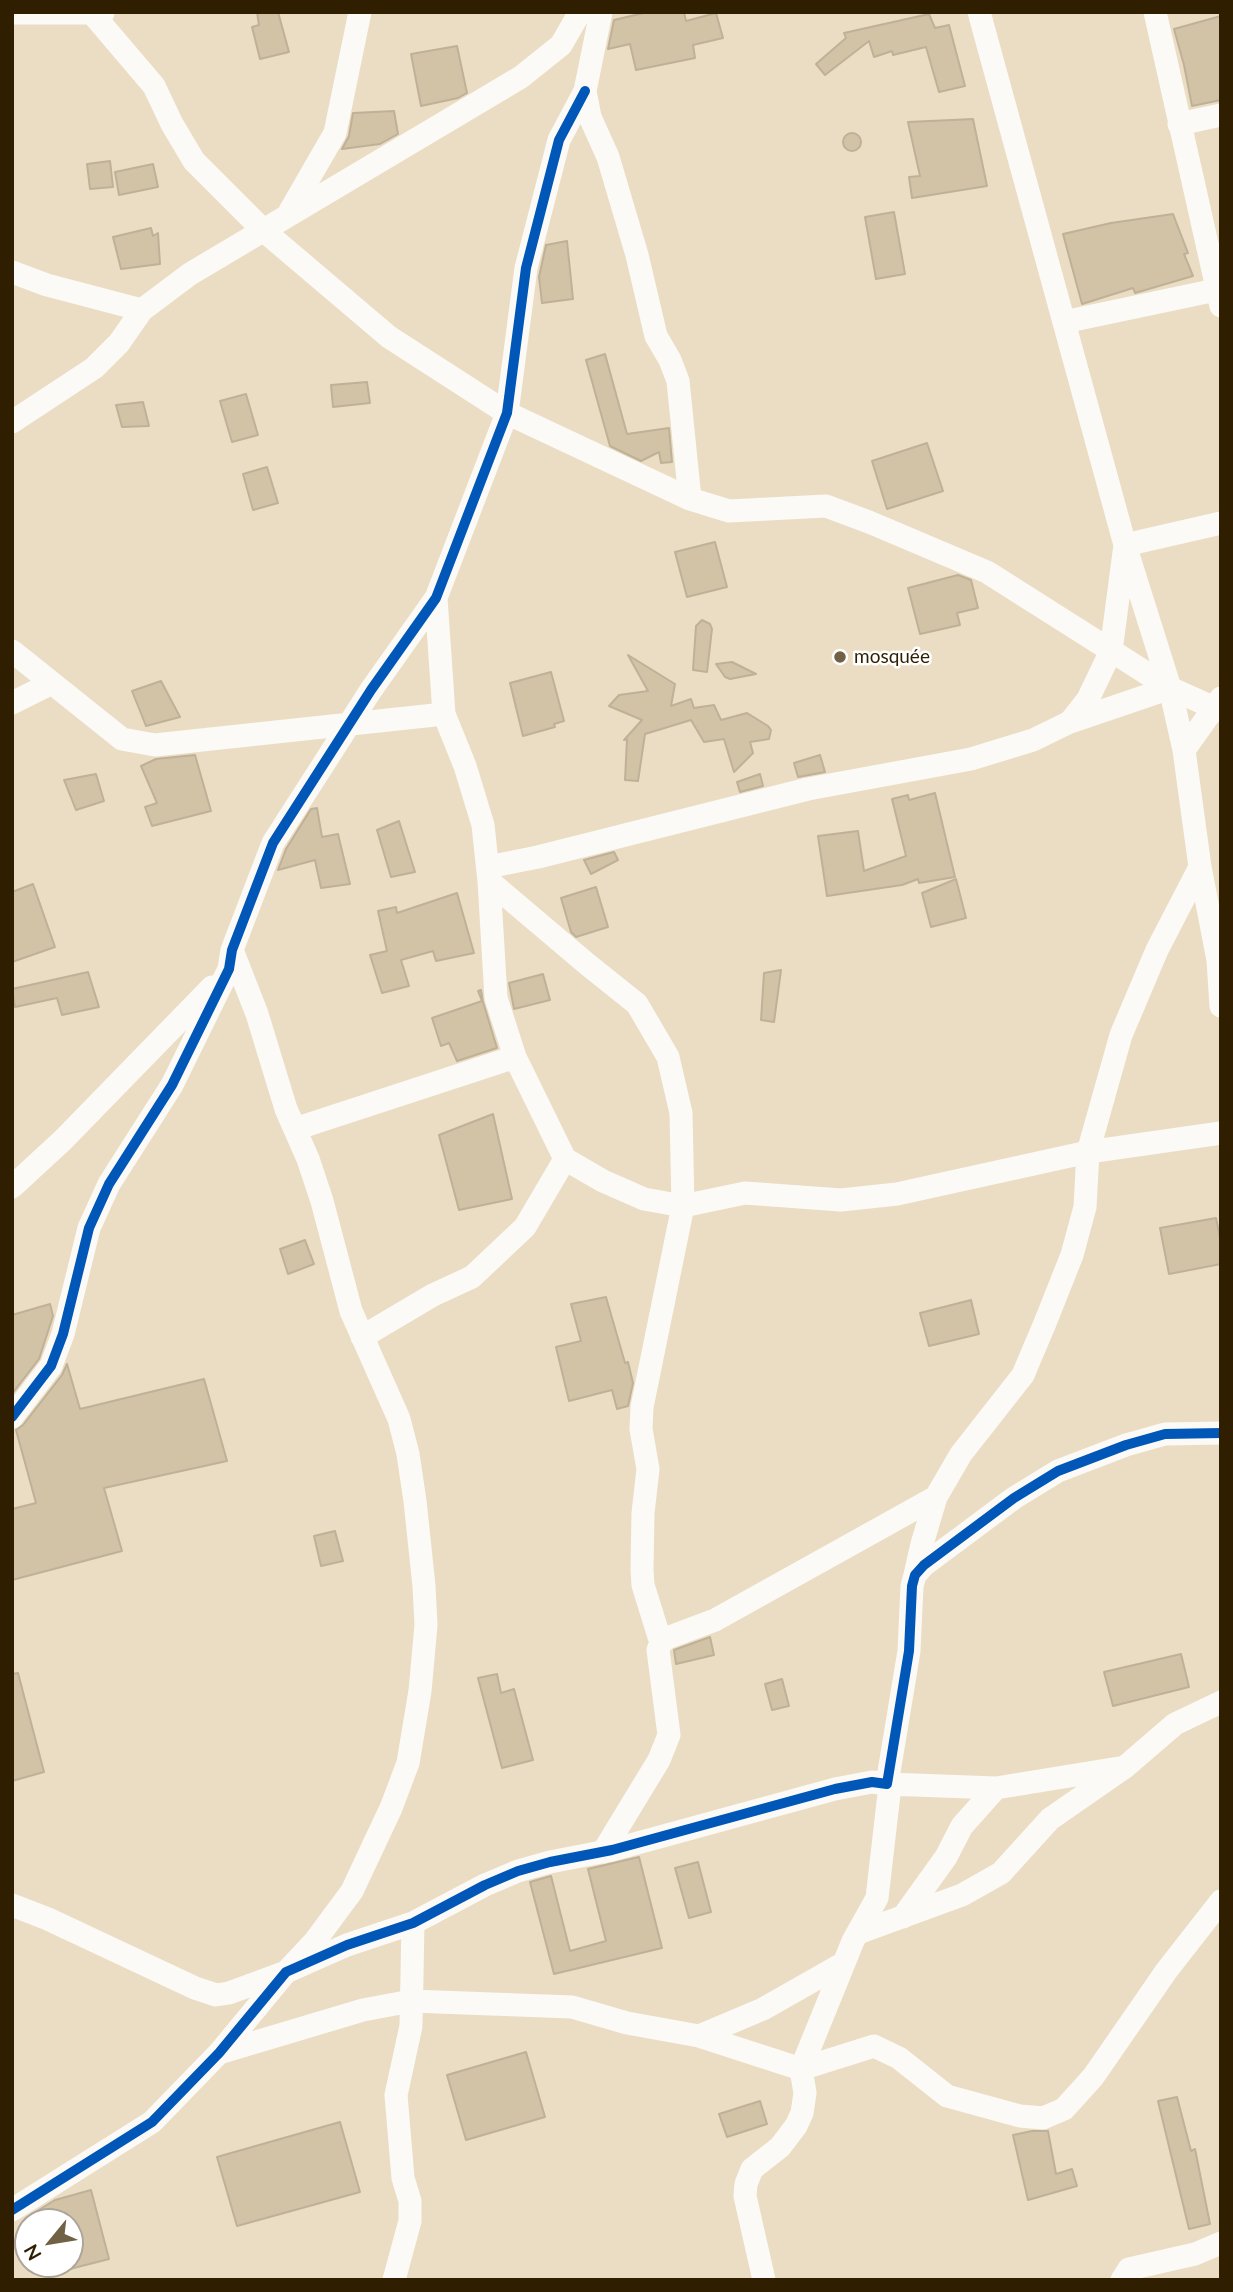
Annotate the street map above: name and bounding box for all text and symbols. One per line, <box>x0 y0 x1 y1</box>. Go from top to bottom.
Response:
place label: mosquée <box>854 646 930 668</box>
marker: mosquée <box>832 649 848 665</box>
north arrow <box>14 2208 84 2278</box>
text: N <box>18 2241 46 2265</box>

